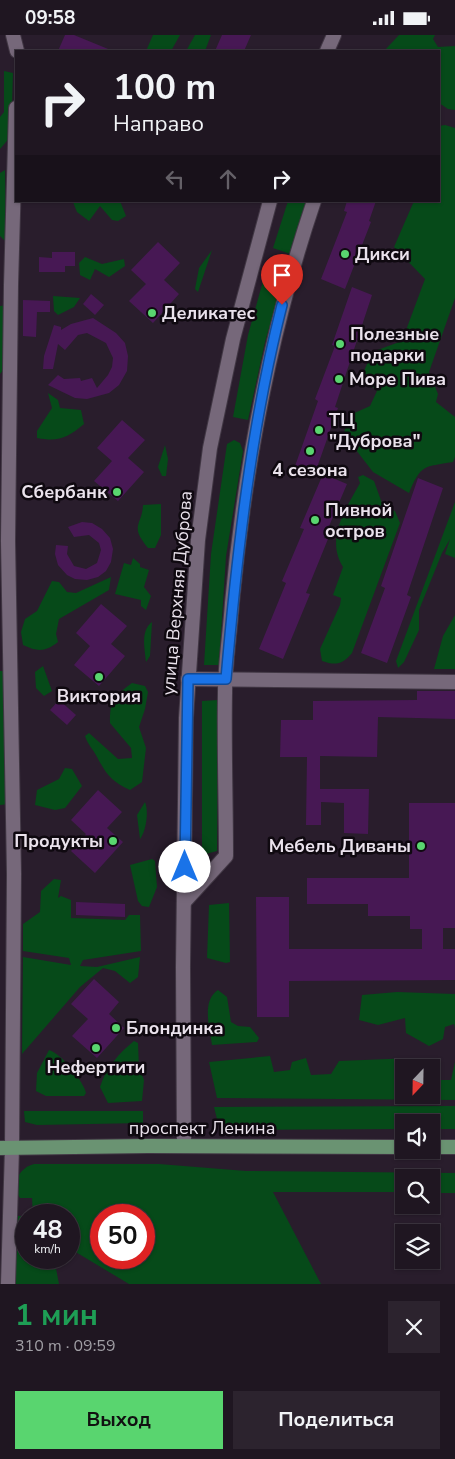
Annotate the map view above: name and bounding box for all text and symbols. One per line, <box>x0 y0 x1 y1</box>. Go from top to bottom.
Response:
text: 09:58 <box>25 5 75 31</box>
text: 100 m <box>113 64 216 111</box>
icon: right <box>30 70 95 135</box>
text: Направо <box>113 109 204 139</box>
icon: left <box>161 165 189 193</box>
icon: ahead <box>214 165 242 193</box>
icon: right <box>267 165 295 193</box>
place label: Дикси <box>355 242 410 266</box>
marker: Дикси <box>339 248 351 260</box>
pin <box>261 254 303 305</box>
icon: arrive <box>268 261 296 289</box>
place label: Деликатес <box>162 301 256 325</box>
marker: Деликатес <box>146 307 158 319</box>
place label: Полезные подарки <box>350 322 439 367</box>
marker: Полезные подарки <box>334 338 346 350</box>
place label: Море Пива <box>349 367 446 391</box>
marker: Море Пива <box>333 373 345 385</box>
place label: ТЦ "Дуброва" <box>329 408 421 453</box>
marker: ТЦ "Дуброва" <box>313 424 325 436</box>
marker: 4 сезона <box>304 445 316 457</box>
place label: 4 сезона <box>272 458 348 482</box>
place label: Сбербанк <box>21 480 108 504</box>
marker: Сбербанк <box>111 486 123 498</box>
street label: улица Верхняя Дуброва <box>156 490 198 696</box>
place label: Пивной остров <box>325 498 392 543</box>
marker: Пивной остров <box>309 514 321 526</box>
marker: Виктория <box>93 671 105 683</box>
place label: Виктория <box>57 684 141 708</box>
place label: Продукты <box>14 829 103 853</box>
place label: Мебель Диваны <box>269 834 411 858</box>
marker: Продукты <box>107 835 119 847</box>
position arrow <box>158 840 210 892</box>
marker: Мебель Диваны <box>415 840 427 852</box>
place label: Блондинка <box>126 1016 224 1040</box>
marker: Блондинка <box>110 1022 122 1034</box>
marker: Нефертити <box>90 1042 102 1054</box>
place label: Нефертити <box>47 1055 145 1079</box>
north arrow <box>395 1059 440 1104</box>
map controls <box>395 1059 440 1269</box>
button: sound <box>395 1114 440 1159</box>
street label: проспект Ленина <box>129 1116 275 1140</box>
button: search <box>395 1169 440 1214</box>
speed limit sign: 50 <box>90 1204 155 1269</box>
text: 48 <box>32 1213 63 1247</box>
button: layers <box>395 1224 440 1269</box>
text: km/h <box>34 1241 61 1257</box>
text: 1 мин <box>15 1295 98 1336</box>
button: close <box>388 1301 440 1353</box>
text: 310 m · 09:59 <box>15 1335 116 1357</box>
button: Выход <box>15 1391 223 1449</box>
button: Поделиться <box>233 1391 440 1449</box>

